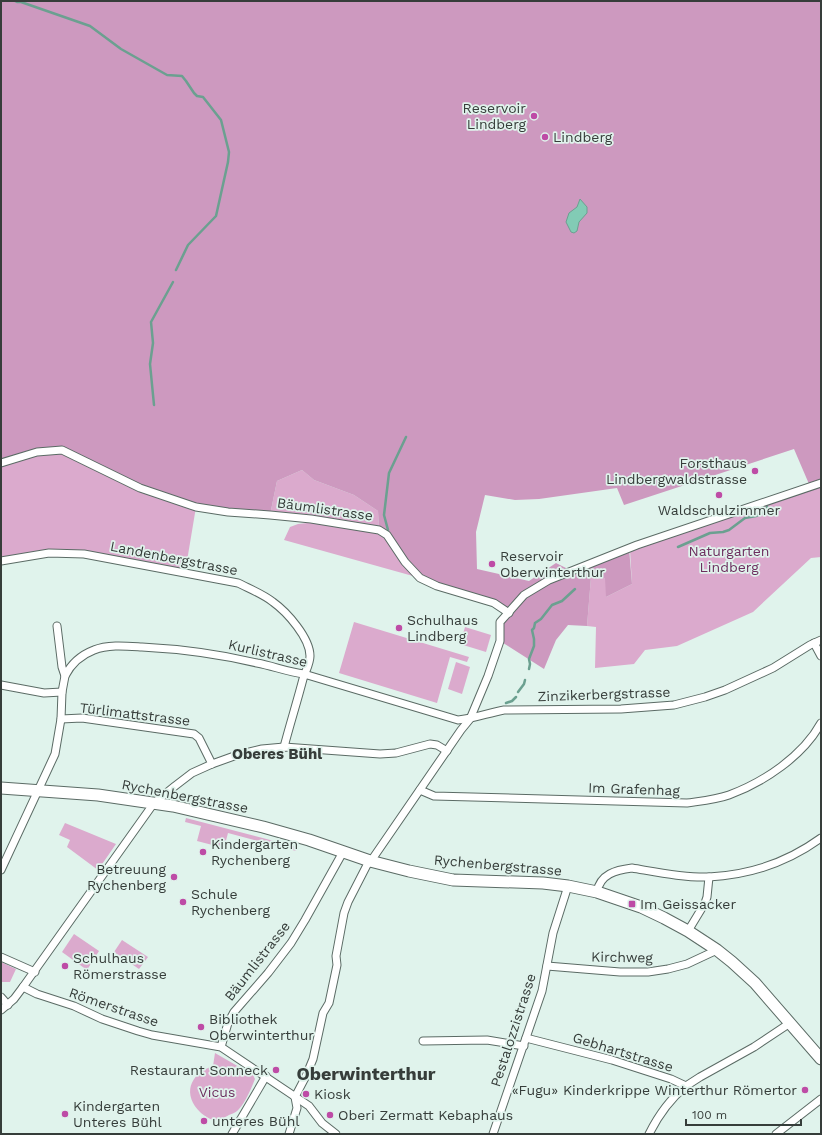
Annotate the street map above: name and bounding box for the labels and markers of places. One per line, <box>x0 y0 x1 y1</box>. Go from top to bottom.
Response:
place label: Reservoir Lindberg <box>463 100 527 132</box>
marker: Reservoir Lindberg <box>529 111 539 121</box>
place label: Lindberg <box>553 129 613 145</box>
marker: Lindberg <box>540 132 550 142</box>
place label: Forsthaus Lindbergwaldstrasse <box>606 455 747 487</box>
marker: Forsthaus Lindbergwaldstrasse <box>750 466 760 476</box>
marker: Waldschulzimmer <box>714 490 724 500</box>
place label: Waldschulzimmer <box>658 502 780 518</box>
place label: Reservoir Oberwinterthur <box>500 548 605 580</box>
marker: Reservoir Oberwinterthur <box>487 559 497 569</box>
place label: Schulhaus Lindberg <box>407 612 478 644</box>
marker: Schulhaus Lindberg <box>394 623 404 633</box>
place label: Kindergarten Rychenberg <box>211 836 298 868</box>
marker: Kindergarten Rychenberg <box>198 847 208 857</box>
place label: Betreuung Rychenberg <box>87 861 167 893</box>
marker: Betreuung Rychenberg <box>169 872 179 882</box>
place label: Schule Rychenberg <box>191 886 271 918</box>
place label: Im Geissacker <box>640 896 736 912</box>
marker: Schule Rychenberg <box>178 897 188 907</box>
marker: Im Geissacker <box>627 899 637 909</box>
place label: Schulhaus Römerstrasse <box>73 950 167 982</box>
marker: Schulhaus Römerstrasse <box>60 961 70 971</box>
place label: Bibliothek Oberwinterthur <box>209 1011 314 1043</box>
marker: Bibliothek Oberwinterthur <box>196 1022 206 1032</box>
place label: Restaurant Sonneck <box>130 1062 268 1078</box>
marker: Restaurant Sonneck <box>271 1065 281 1075</box>
place label: «Fugu» Kinderkrippe Winterthur Römertor <box>512 1082 797 1098</box>
marker: «Fugu» Kinderkrippe Winterthur Römertor <box>800 1085 810 1095</box>
place label: Kiosk <box>314 1086 351 1102</box>
marker: Kiosk <box>301 1089 311 1099</box>
place label: Kindergarten Unteres Bühl <box>73 1098 163 1130</box>
place label: Oberi Zermatt Kebaphaus <box>338 1107 513 1123</box>
marker: Kindergarten Unteres Bühl <box>60 1109 70 1119</box>
marker: Oberi Zermatt Kebaphaus <box>325 1110 335 1120</box>
place label: unteres Bühl <box>212 1113 300 1129</box>
marker: unteres Bühl <box>199 1116 209 1126</box>

